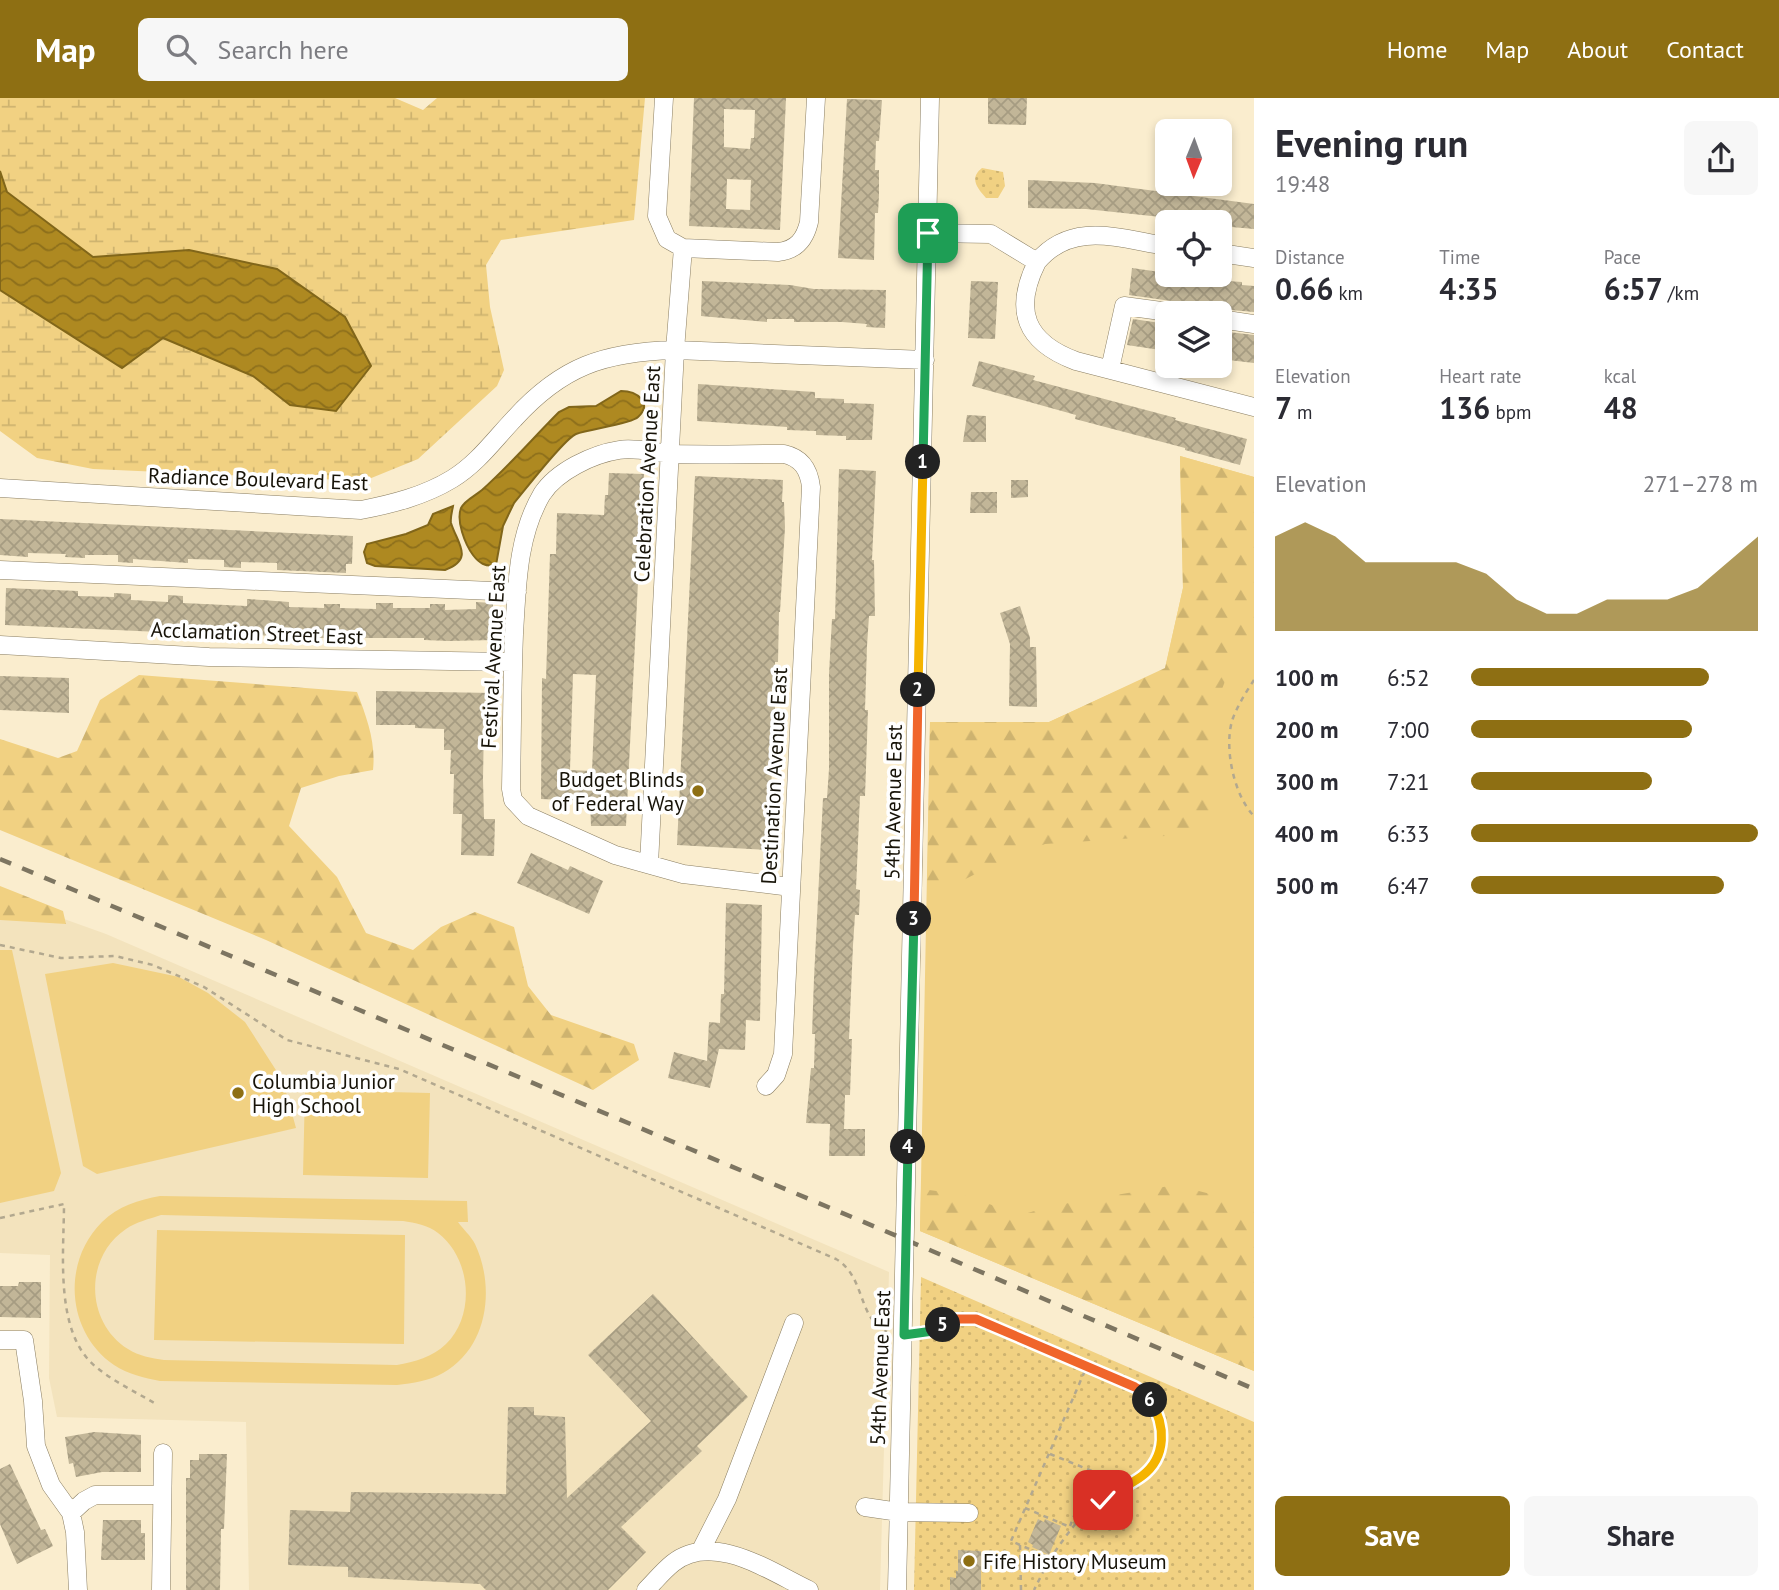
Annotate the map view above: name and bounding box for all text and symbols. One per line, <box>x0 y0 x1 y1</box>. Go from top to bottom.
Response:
search box <box>138 18 628 81</box>
text: Map <box>35 28 96 71</box>
icon: search <box>162 30 200 68</box>
text: Search here <box>218 33 349 66</box>
text: Home <box>1387 34 1447 65</box>
text: Map <box>1485 34 1529 65</box>
text: About <box>1567 34 1628 65</box>
text: Contact <box>1666 34 1744 65</box>
text: Evening run <box>1275 118 1468 167</box>
north arrow <box>1155 119 1232 196</box>
map controls <box>1155 119 1232 378</box>
button: share <box>1684 121 1758 195</box>
text: 19:48 <box>1275 169 1330 198</box>
pin <box>898 203 958 263</box>
button: locate <box>1155 210 1232 287</box>
icon: arrive <box>909 214 947 252</box>
text: Distance <box>1275 245 1345 269</box>
text: Time <box>1439 245 1480 269</box>
text: Pace <box>1604 245 1641 269</box>
text: 0.66 <box>1275 269 1333 308</box>
text: 4:35 <box>1439 269 1498 308</box>
text: 6:57 <box>1604 269 1663 308</box>
text: km <box>1333 281 1363 305</box>
text: /km <box>1663 281 1699 305</box>
button: layers <box>1155 301 1232 378</box>
text: Elevation <box>1275 364 1351 388</box>
text: Heart rate <box>1439 364 1521 388</box>
text: kcal <box>1604 364 1636 388</box>
street label: Celebration Avenue East <box>628 365 666 583</box>
text: 7 <box>1275 388 1292 427</box>
text: 136 <box>1439 388 1490 427</box>
text: 48 <box>1604 388 1638 427</box>
text: m <box>1292 400 1313 424</box>
text: bpm <box>1490 400 1531 424</box>
pin: 1 <box>906 444 940 480</box>
text: 1 <box>917 449 928 473</box>
street label: Radiance Boulevard East <box>148 462 368 496</box>
text: Elevation <box>1275 469 1367 498</box>
text: 271–278 m <box>1643 469 1758 498</box>
street label: Festival Avenue East <box>475 565 511 749</box>
street label: Acclamation Street East <box>150 616 364 650</box>
text: 100 m <box>1275 663 1338 692</box>
text: 6:52 <box>1387 663 1430 692</box>
street label: Destination Avenue East <box>755 667 793 885</box>
pin: 2 <box>900 672 936 708</box>
text: 2 <box>912 677 923 701</box>
text: 200 m <box>1275 715 1338 744</box>
text: 7:00 <box>1387 715 1430 744</box>
street label: 54th Avenue East <box>878 724 908 880</box>
place label: Budget Blinds of Federal Way <box>552 766 684 817</box>
text: 300 m <box>1275 767 1338 796</box>
text: 7:21 <box>1387 767 1430 796</box>
marker: Budget Blinds of Federal Way <box>690 783 706 799</box>
text: 400 m <box>1275 819 1338 848</box>
text: 6:33 <box>1387 819 1430 848</box>
text: 500 m <box>1275 871 1338 900</box>
text: 6:47 <box>1387 871 1430 900</box>
pin: 3 <box>897 902 932 936</box>
text: 3 <box>908 906 919 930</box>
place label: Columbia Junior High School <box>252 1068 395 1119</box>
marker: Columbia Junior High School <box>230 1085 246 1101</box>
pin: 4 <box>890 1130 926 1164</box>
text: 4 <box>902 1134 913 1158</box>
street label: 54th Avenue East <box>864 1290 896 1446</box>
pin: 5 <box>926 1308 960 1342</box>
text: 5 <box>937 1312 948 1336</box>
pin: 6 <box>1132 1382 1168 1418</box>
text: 6 <box>1144 1387 1155 1411</box>
pin <box>1073 1470 1133 1530</box>
icon: check <box>1084 1481 1122 1519</box>
button: Save <box>1275 1496 1510 1576</box>
button: Share <box>1524 1496 1758 1576</box>
place label: Fife History Museum <box>983 1548 1167 1575</box>
marker: Fife History Museum <box>961 1553 977 1569</box>

